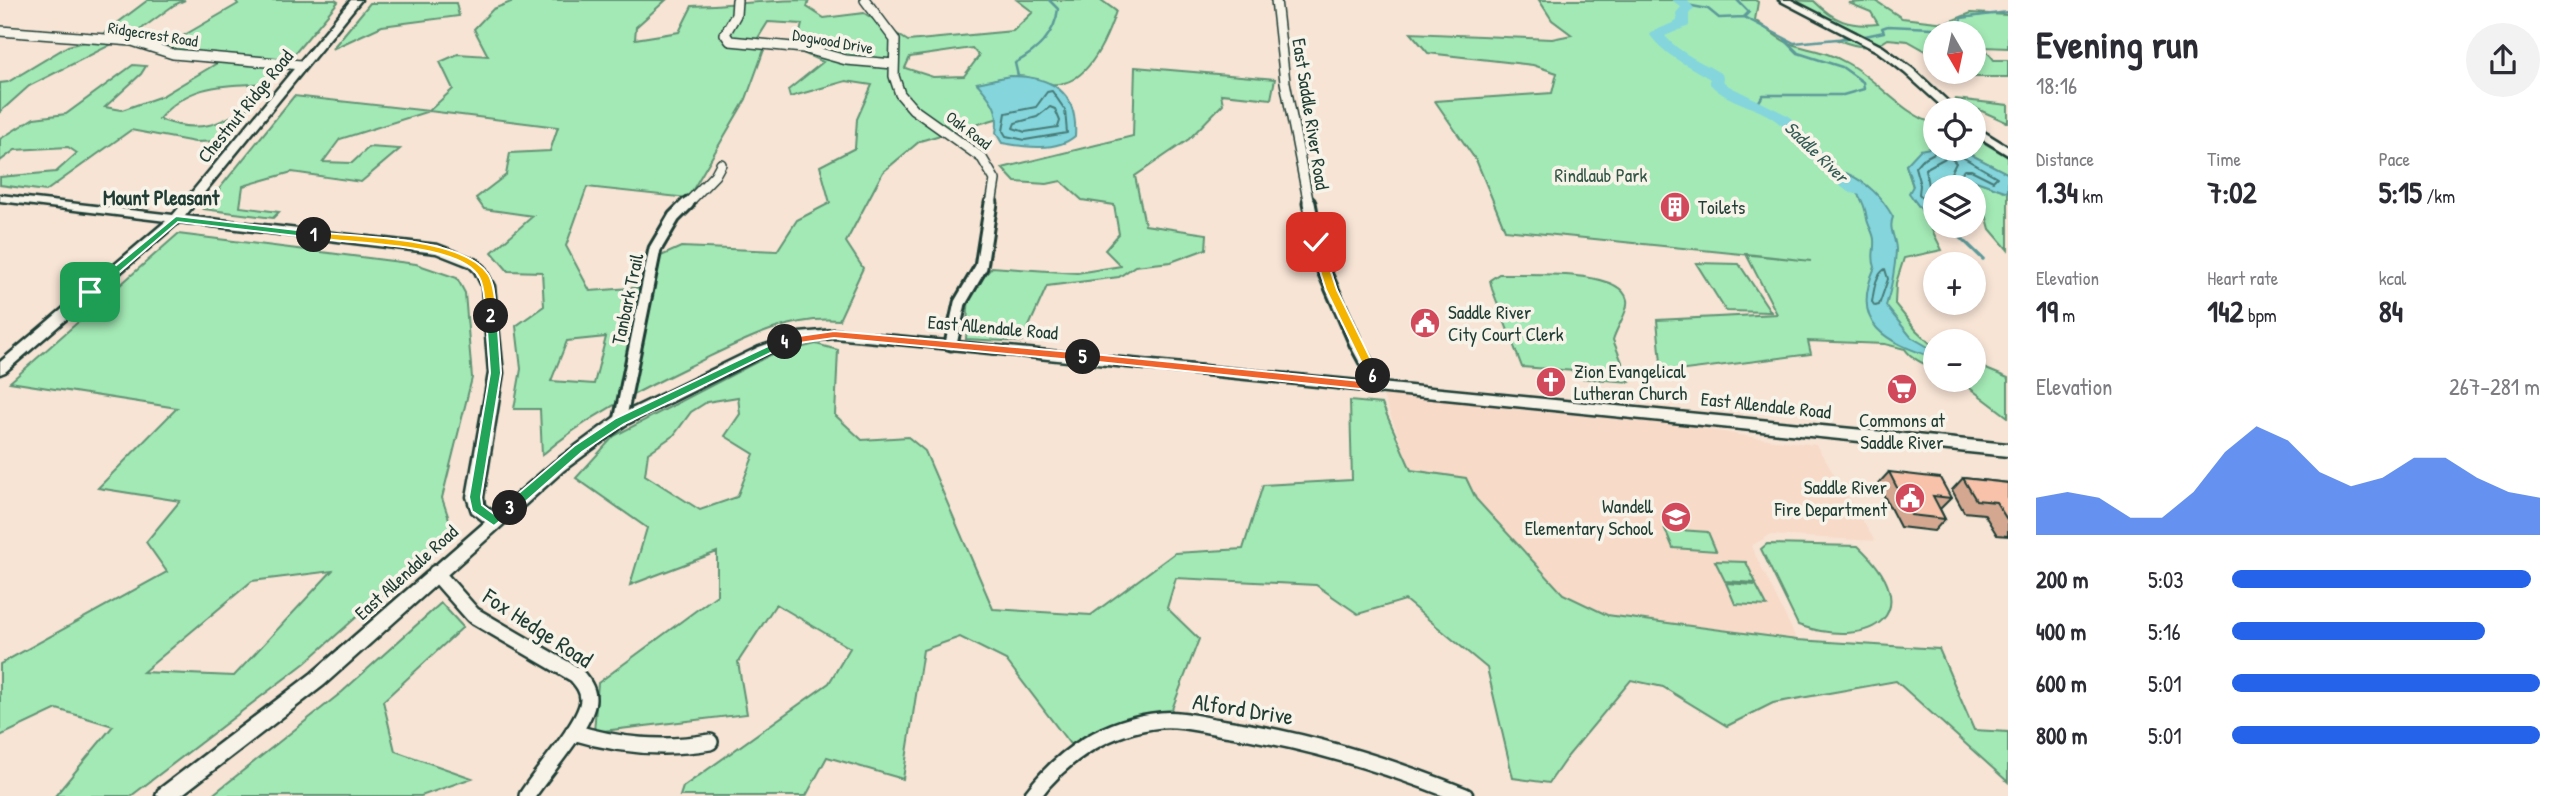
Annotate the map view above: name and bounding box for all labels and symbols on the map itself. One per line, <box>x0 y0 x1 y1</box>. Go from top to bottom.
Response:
street label: Ridgecrest Road <box>106 16 200 52</box>
north arrow <box>1923 21 1986 84</box>
street label: Dogwood Drive <box>791 23 876 59</box>
street label: East Saddle River Road <box>1286 36 1336 192</box>
street label: Chestnut Ridge Road <box>191 43 299 168</box>
street label: Oak Road <box>942 106 996 154</box>
water label: Saddle River <box>1779 115 1855 189</box>
park label: Rindlaub Park <box>1555 162 1648 188</box>
district label: Mount Pleasant <box>103 183 220 212</box>
building icon: Toilets <box>1658 190 1692 224</box>
place label: Toilets <box>1698 194 1745 220</box>
pin <box>1286 212 1346 272</box>
pin: 1 <box>296 218 332 252</box>
street label: Tanbark Trail <box>605 250 650 347</box>
pin <box>60 262 120 322</box>
pin: 2 <box>474 298 508 334</box>
place label: Saddle River City Court Clerk <box>1448 299 1564 347</box>
public building icon: Saddle River City Court Clerk <box>1408 306 1442 340</box>
street label: East Allendale Road <box>927 308 1060 346</box>
pin: 4 <box>768 324 802 360</box>
pin: 5 <box>1066 340 1100 374</box>
pin: 6 <box>1356 358 1390 394</box>
place label: Zion Evangelical Lutheran Church <box>1574 358 1687 406</box>
church icon: Zion Evangelical Lutheran Church <box>1534 365 1568 399</box>
supermarket icon: Commons at Saddle River <box>1885 372 1919 406</box>
street label: East Allendale Road <box>1700 385 1833 425</box>
place label: Commons at Saddle River <box>1859 407 1945 455</box>
place label: Saddle River Fire Department <box>1774 474 1888 522</box>
public building icon: Saddle River Fire Department <box>1893 481 1927 515</box>
pin: 3 <box>492 490 528 526</box>
place label: Wandell Elementary School <box>1525 493 1654 541</box>
school or university icon: Wandell Elementary School <box>1659 500 1693 534</box>
street label: East Allendale Road <box>349 518 464 625</box>
street label: Fox Hedge Road <box>477 580 599 675</box>
street label: Alford Drive <box>1191 685 1296 732</box>

